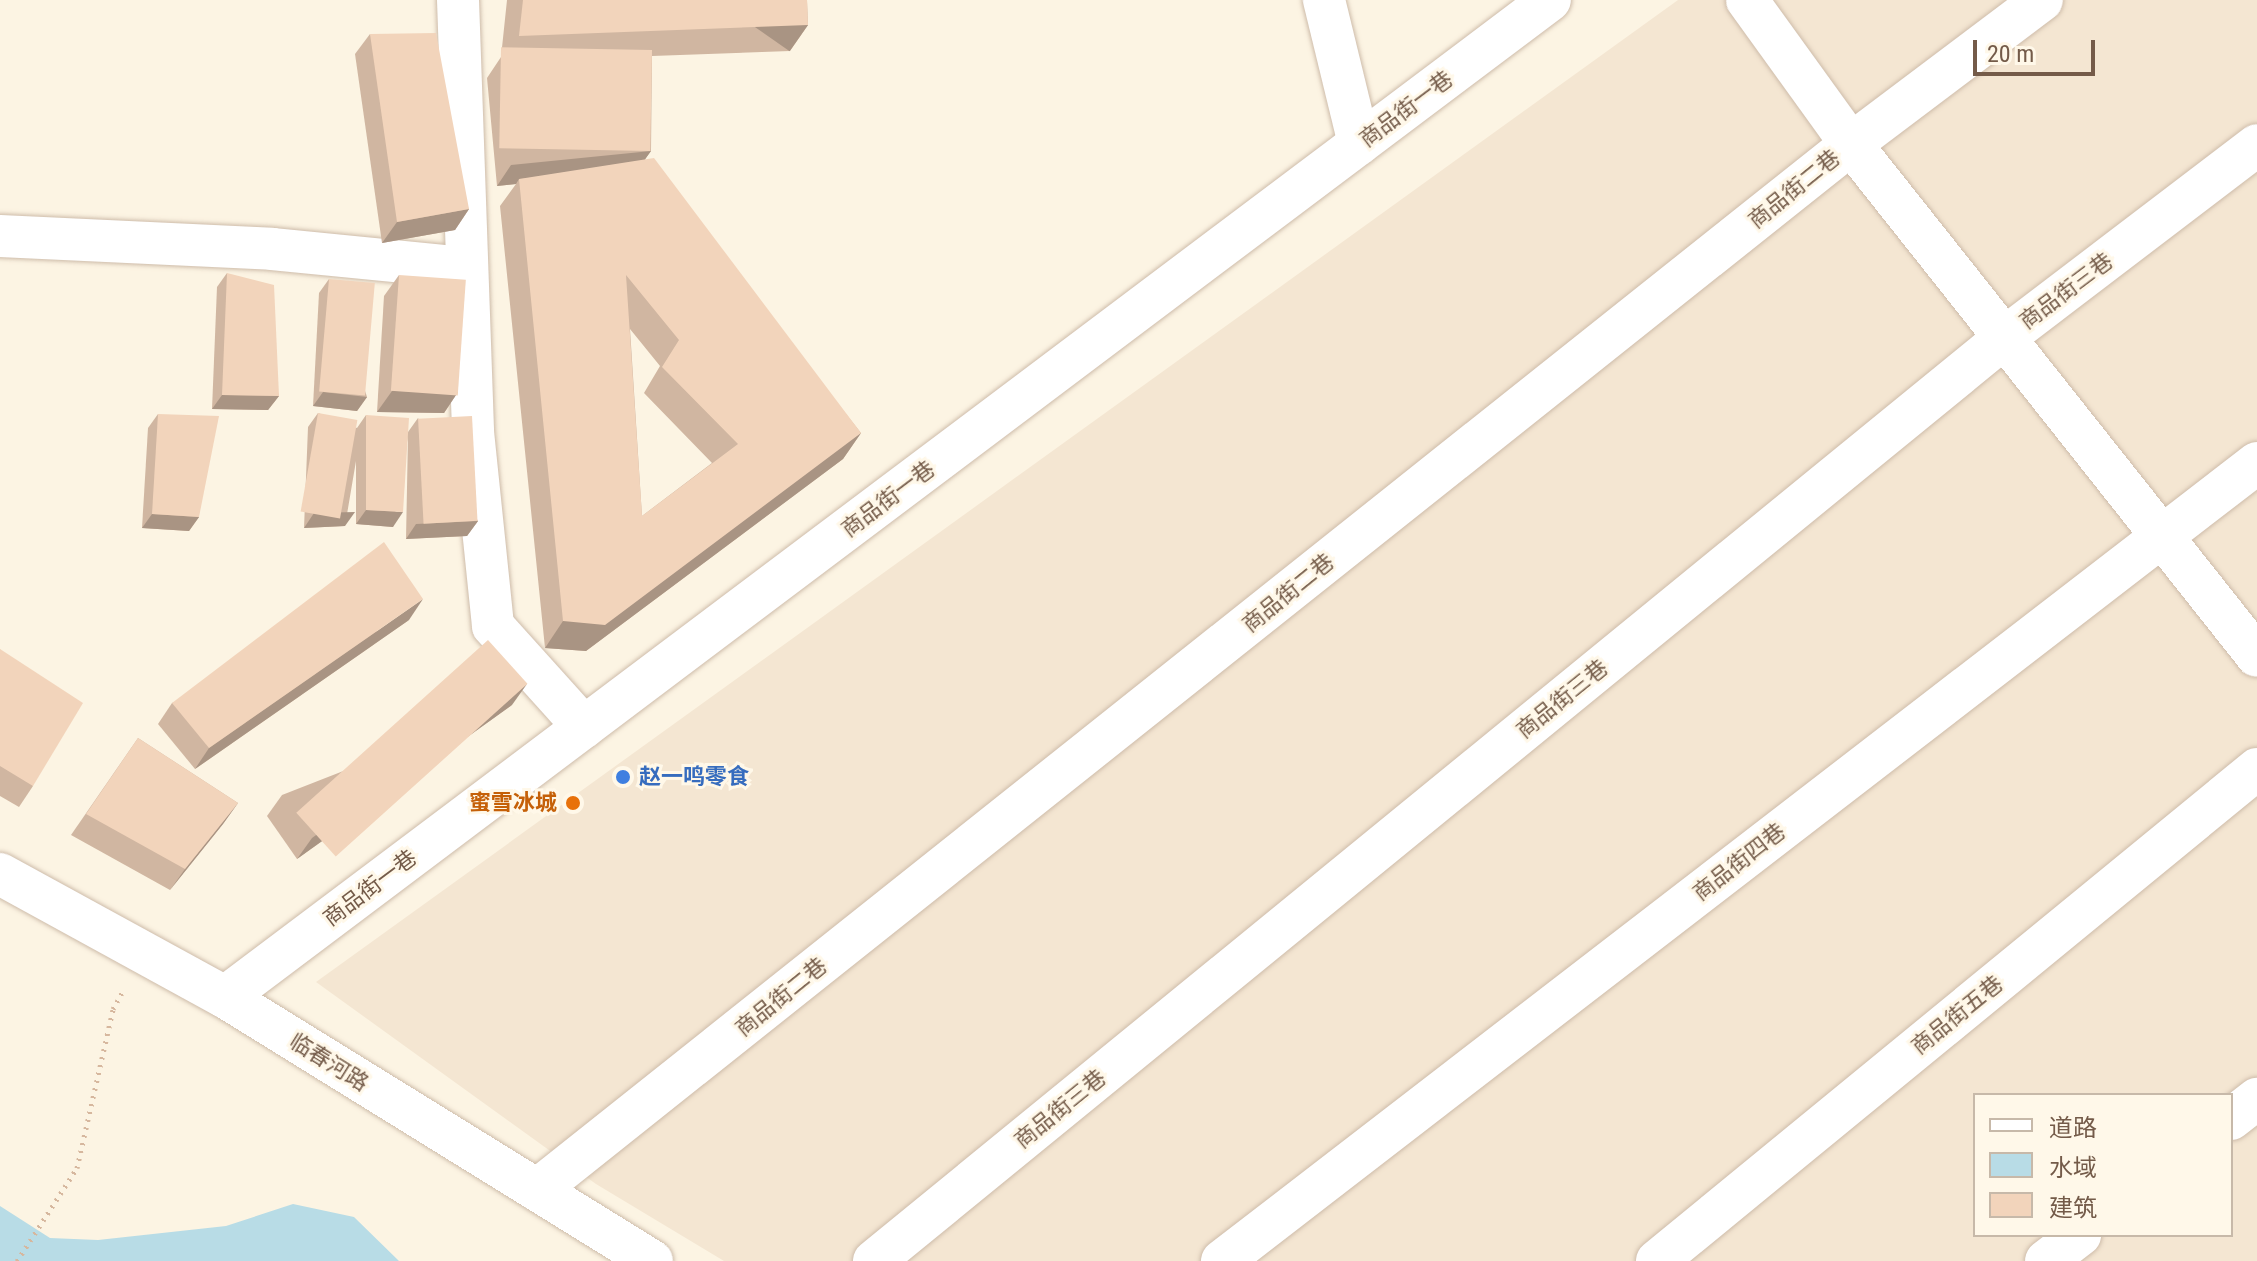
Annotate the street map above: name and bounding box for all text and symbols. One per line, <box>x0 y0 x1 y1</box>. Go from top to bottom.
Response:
scale bar <box>1977 24 2099 74</box>
text: 20 m <box>1987 40 2034 68</box>
street label: 商品街一巷 <box>1354 65 1458 153</box>
street label: 商品街二巷 <box>1743 144 1845 234</box>
street label: 商品街三巷 <box>2014 247 2118 335</box>
street label: 商品街一巷 <box>836 455 940 543</box>
street label: 商品街二巷 <box>1237 548 1339 638</box>
street label: 商品街三巷 <box>1511 654 1613 744</box>
place label: 赵一鸣零食 <box>639 764 749 790</box>
marker: 赵一鸣零食 <box>614 768 632 786</box>
place label: 蜜雪冰城 <box>469 790 557 816</box>
marker: 蜜雪冰城 <box>564 794 582 812</box>
street label: 商品街四巷 <box>1688 818 1790 906</box>
street label: 商品街一巷 <box>318 844 422 932</box>
street label: 商品街二巷 <box>730 952 832 1042</box>
street label: 商品街五巷 <box>1906 970 2008 1060</box>
street label: 临春河路 <box>285 1027 373 1097</box>
street label: 商品街三巷 <box>1009 1064 1111 1154</box>
legend <box>1973 1093 2233 1237</box>
text: 道路 <box>2049 1114 2097 1142</box>
text: 水域 <box>2049 1154 2097 1182</box>
text: 建筑 <box>2049 1194 2097 1222</box>

